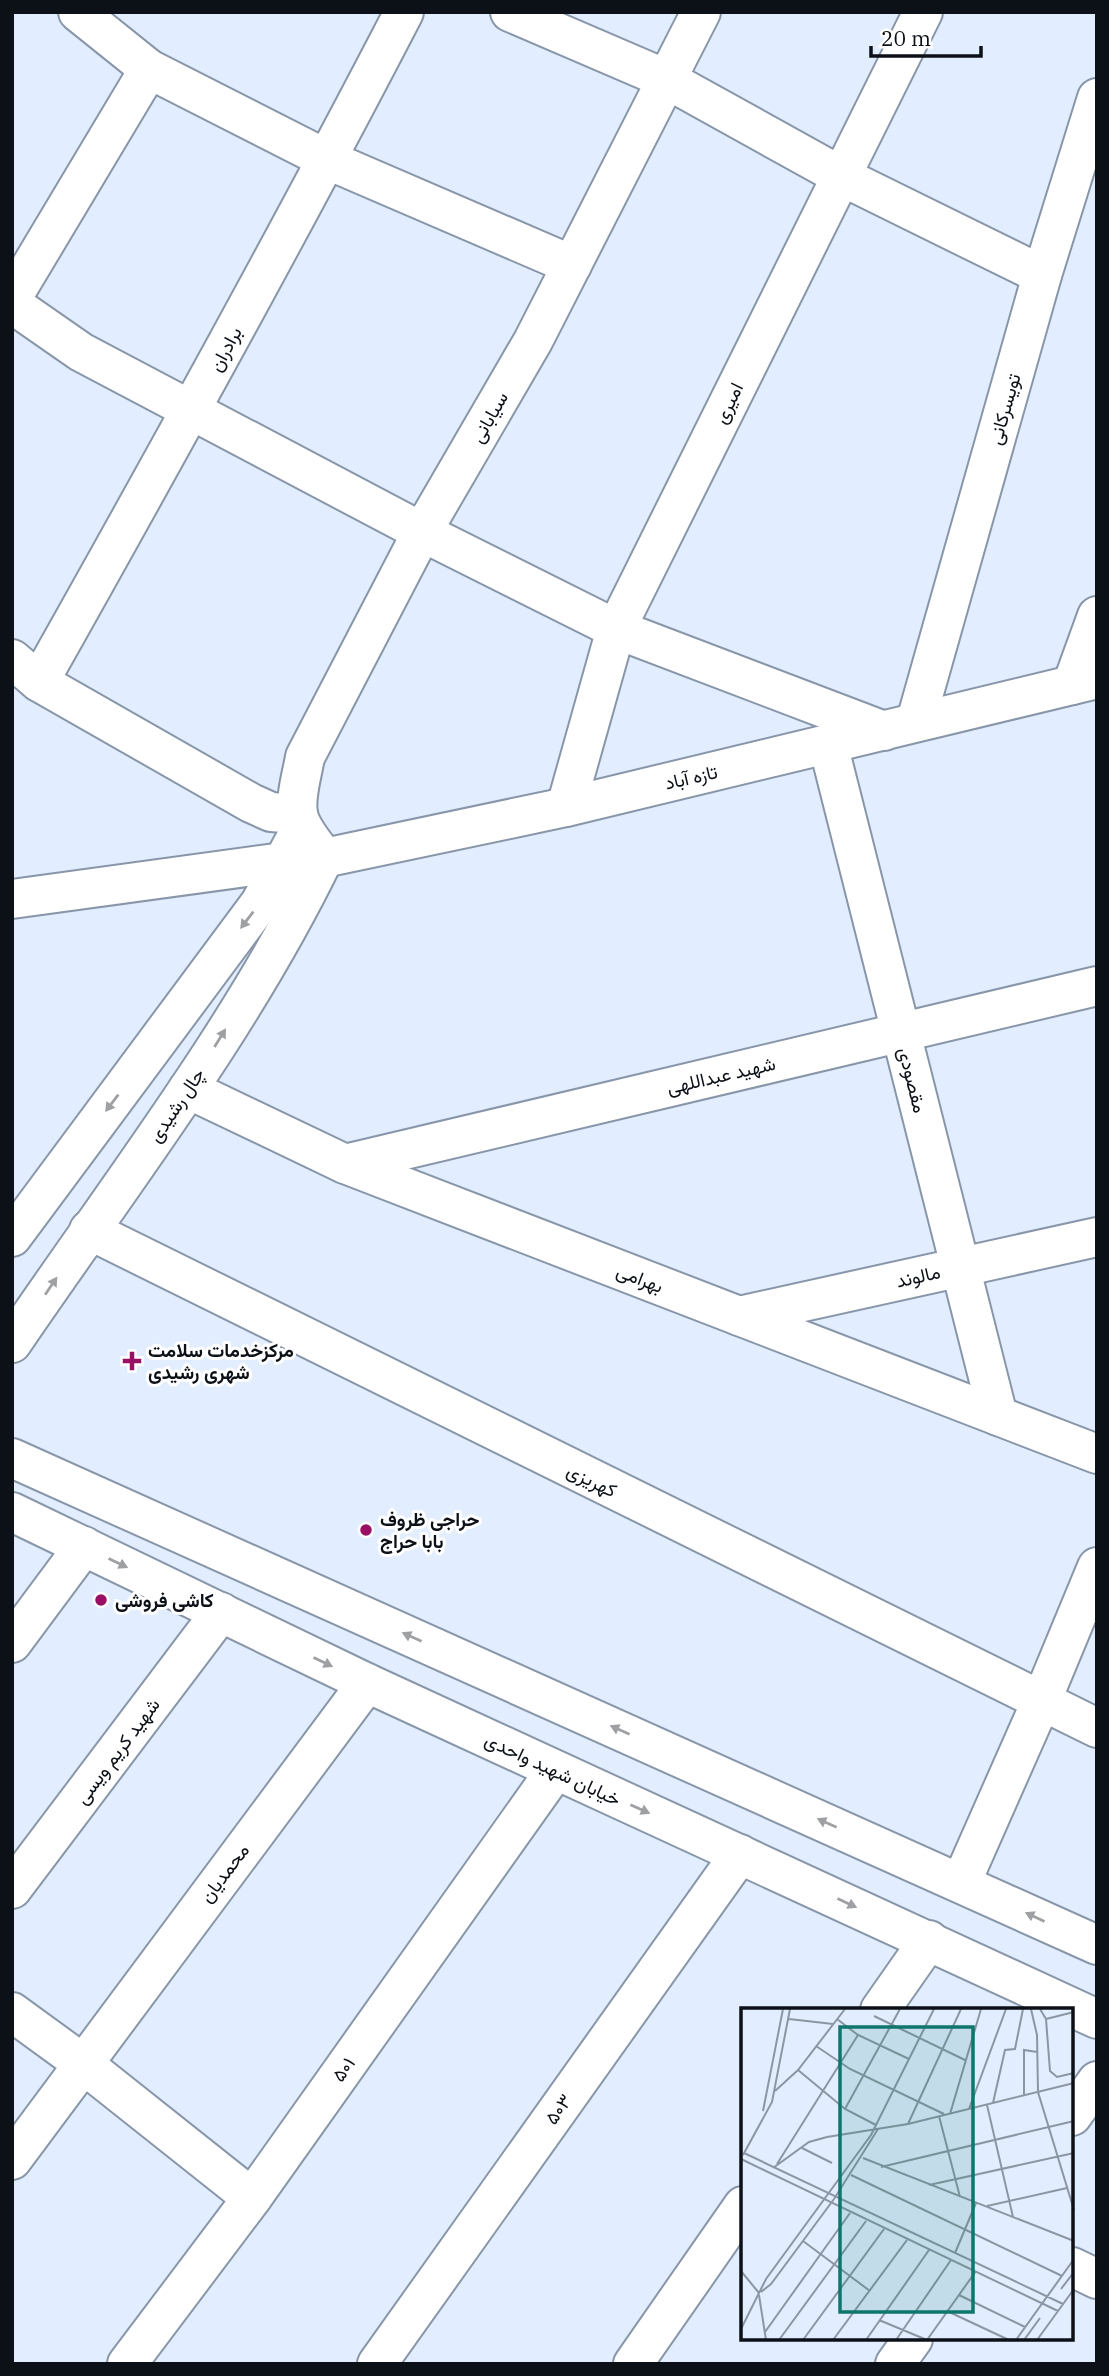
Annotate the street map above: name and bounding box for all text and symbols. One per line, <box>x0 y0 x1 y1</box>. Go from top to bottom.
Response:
scale bar <box>871 14 981 58</box>
text: 20 m <box>881 24 931 52</box>
street label: برادران <box>203 322 247 376</box>
street label: تویسرکانی <box>982 370 1026 447</box>
street label: امیری <box>708 378 748 428</box>
street label: سیابانی <box>465 387 513 447</box>
street label: تازه آباد <box>662 759 720 795</box>
one-way arrow <box>240 911 254 929</box>
one-way arrow <box>214 1028 227 1047</box>
street label: مقصودی <box>893 1045 933 1115</box>
street label: شهید عبداللهی <box>664 1051 778 1099</box>
street label: چال رشیدی <box>142 1063 211 1148</box>
one-way arrow <box>105 1094 119 1112</box>
street label: بهرامی <box>613 1258 667 1298</box>
street label: مالوند <box>894 1259 942 1293</box>
one-way arrow <box>44 1276 57 1296</box>
place label: مرکزخدمات سلامت شهری رشیدی <box>148 1338 294 1385</box>
marker: مرکزخدمات سلامت شهری رشیدی <box>122 1351 142 1371</box>
street label: کهریزی <box>563 1458 621 1502</box>
place label: حراجی ظروف بابا حراج <box>380 1507 479 1554</box>
marker: حراجی ظروف بابا حراج <box>358 1522 374 1538</box>
one-way arrow <box>108 1557 128 1569</box>
place label: کاشی فروشی <box>115 1588 214 1613</box>
marker: کاشی فروشی <box>93 1592 109 1608</box>
one-way arrow <box>402 1631 422 1643</box>
one-way arrow <box>313 1656 333 1667</box>
street label: شهید کریم ویسی <box>69 1693 166 1809</box>
one-way arrow <box>610 1724 630 1736</box>
street label: خیابان شهید واحدی <box>481 1727 625 1811</box>
one-way arrow <box>630 1803 650 1815</box>
one-way arrow <box>817 1817 838 1828</box>
street label: محمدیان <box>194 1839 254 1907</box>
one-way arrow <box>837 1898 858 1909</box>
one-way arrow <box>1025 1911 1045 1923</box>
inset map <box>741 2008 1074 2341</box>
street label: ۵۰۱ <box>326 2052 360 2086</box>
street label: ۵۰۳ <box>539 2089 577 2129</box>

